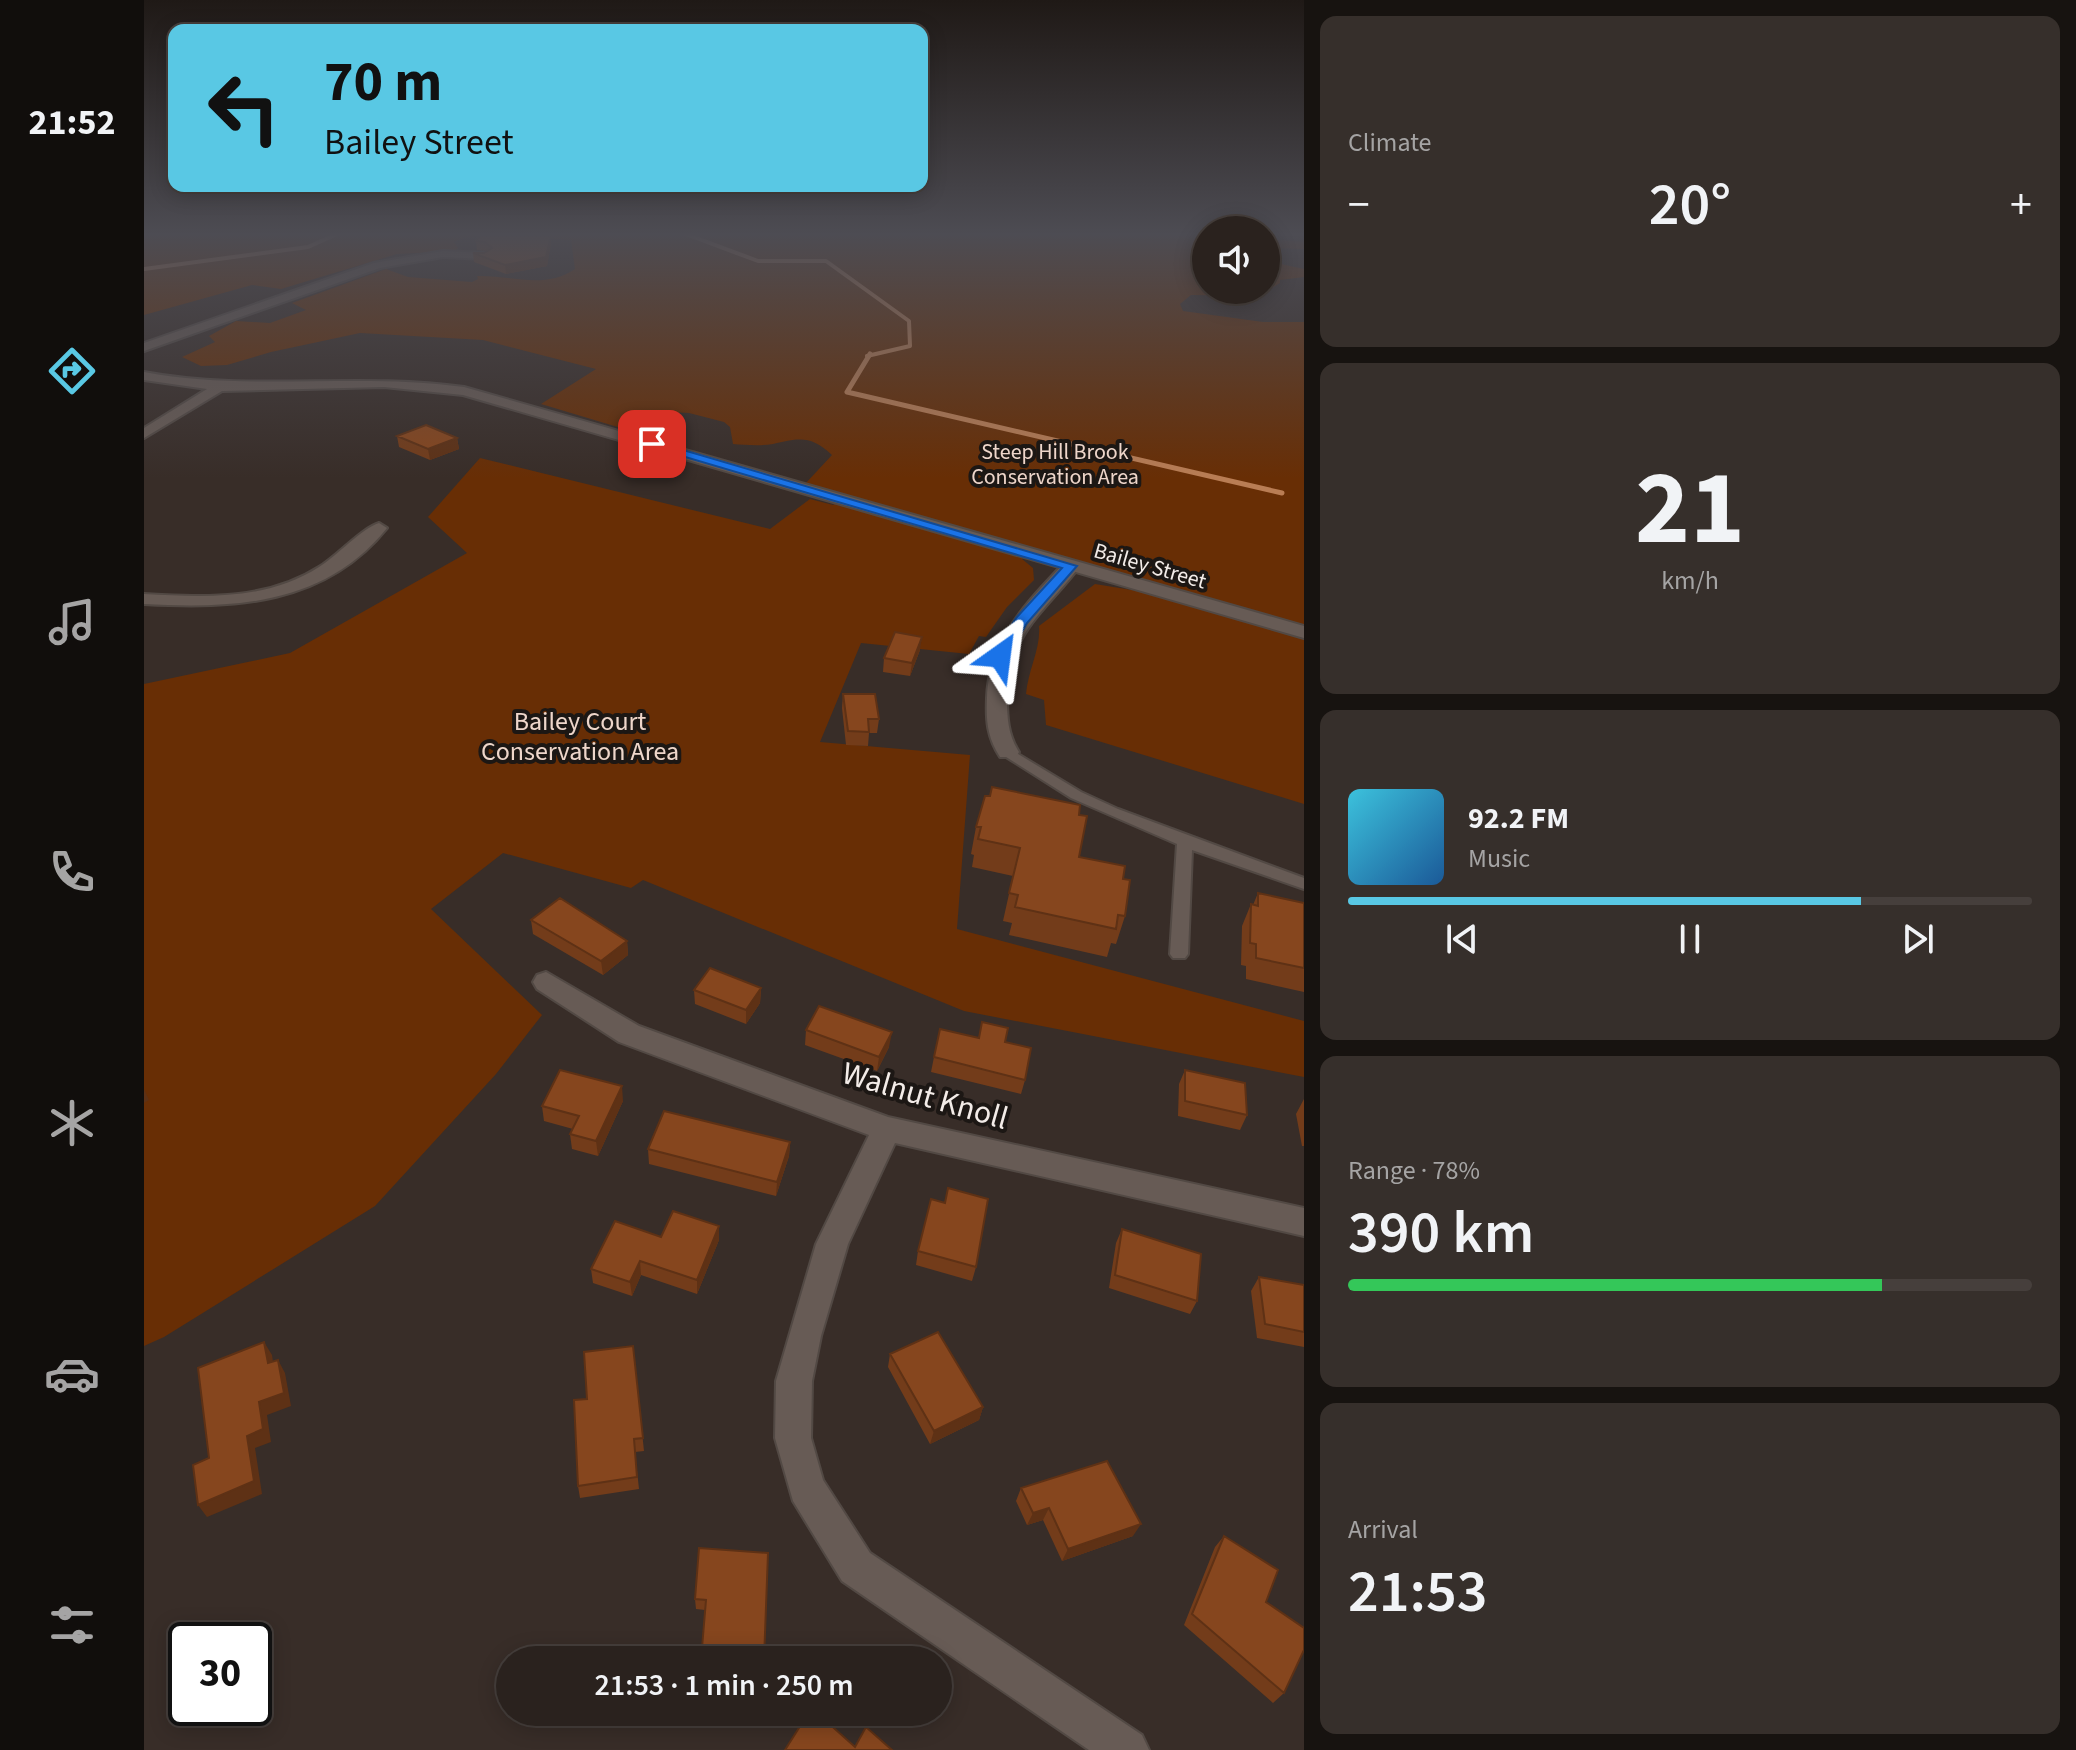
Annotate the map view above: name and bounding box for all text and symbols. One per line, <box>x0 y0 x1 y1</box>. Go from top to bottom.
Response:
text: 70 m <box>324 43 442 122</box>
icon: left <box>192 56 296 160</box>
text: 21:52 <box>29 97 115 148</box>
text: Bailey Street <box>324 117 514 168</box>
text: Climate <box>1348 124 1432 161</box>
text: 20° <box>1649 163 1731 248</box>
text: − <box>1348 174 1370 237</box>
text: + <box>2010 174 2032 237</box>
map controls <box>1192 216 1280 304</box>
button: sound <box>1192 216 1280 304</box>
icon: directions <box>44 343 100 399</box>
pin <box>618 410 686 478</box>
icon: arrive <box>630 422 674 466</box>
park label: Steep Hill Brook Conservation Area <box>971 436 1139 493</box>
text: 21 <box>1635 436 1745 584</box>
street label: Bailey Street <box>1090 535 1211 598</box>
text: km/h <box>1661 562 1719 599</box>
icon: music <box>44 594 100 650</box>
position arrow <box>958 614 1042 698</box>
park label: Bailey Court Conservation Area <box>481 703 679 770</box>
text: 92.2 FM <box>1468 797 1569 840</box>
text: Music <box>1468 840 1530 877</box>
icon: phone <box>44 844 100 900</box>
icon: previous <box>1440 917 1484 961</box>
icon: pause <box>1668 917 1712 961</box>
icon: next <box>1896 917 1940 961</box>
street label: Walnut Knoll <box>837 1050 1013 1142</box>
icon: climate <box>44 1095 100 1151</box>
text: Range · 78% <box>1348 1152 1480 1189</box>
text: 390 km <box>1348 1191 1534 1276</box>
icon: car <box>44 1346 100 1402</box>
text: Arrival <box>1348 1511 1418 1548</box>
text: 21:53 <box>1348 1550 1488 1635</box>
icon: filters <box>44 1597 100 1653</box>
speed limit sign: 30 <box>168 1622 272 1726</box>
text: 21:53 · 1 min · 250 m <box>594 1664 854 1707</box>

